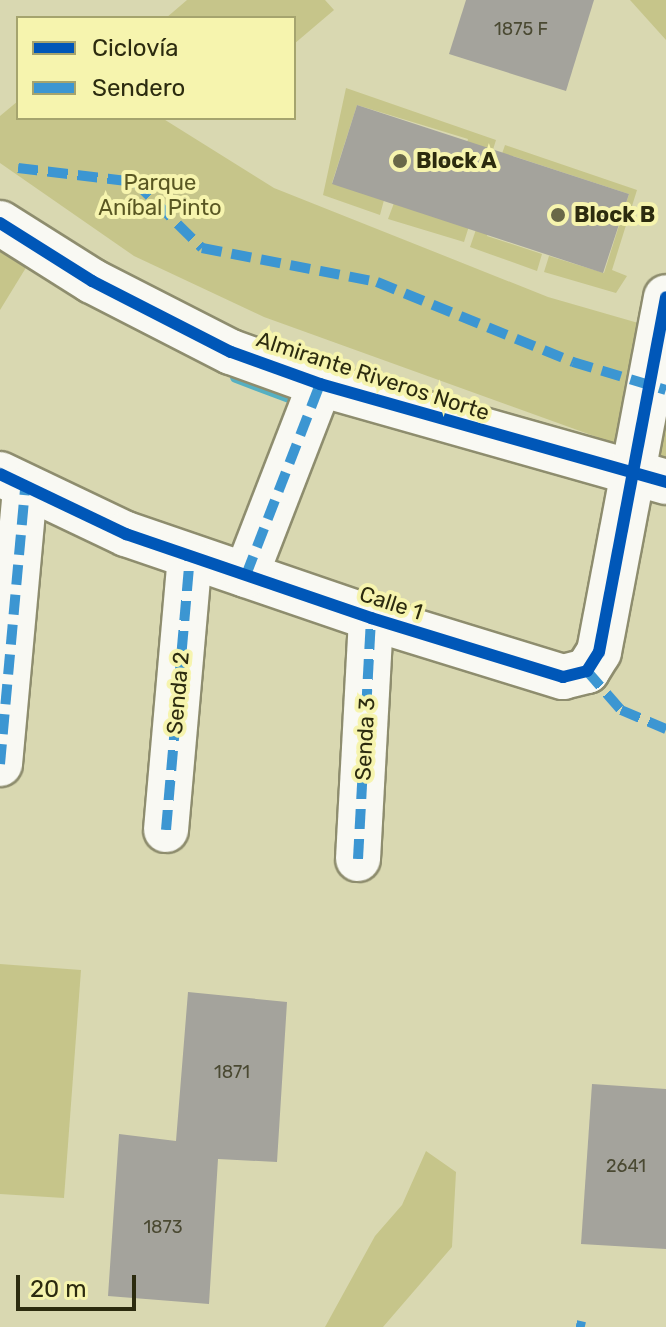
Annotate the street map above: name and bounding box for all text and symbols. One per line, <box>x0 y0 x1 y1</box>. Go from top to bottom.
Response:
legend <box>16 16 296 120</box>
house number: 1875 F <box>494 18 548 40</box>
text: Ciclovía <box>92 34 179 62</box>
text: Sendero <box>92 74 185 102</box>
place label: Block A <box>416 148 498 174</box>
marker: Block A <box>391 152 409 170</box>
park label: Parque Aníbal Pinto <box>98 169 222 220</box>
place label: Block B <box>574 202 655 228</box>
marker: Block B <box>549 206 567 224</box>
street label: Almirante Riveros Norte <box>253 326 493 426</box>
street label: Calle 1 <box>356 580 426 626</box>
street label: Senda 2 <box>161 651 195 735</box>
street label: Senda 3 <box>350 697 380 781</box>
house number: 1871 <box>214 1061 250 1083</box>
house number: 2641 <box>606 1155 646 1177</box>
house number: 1873 <box>143 1216 183 1238</box>
scale bar <box>20 1259 140 1309</box>
text: 20 m <box>30 1275 87 1303</box>

